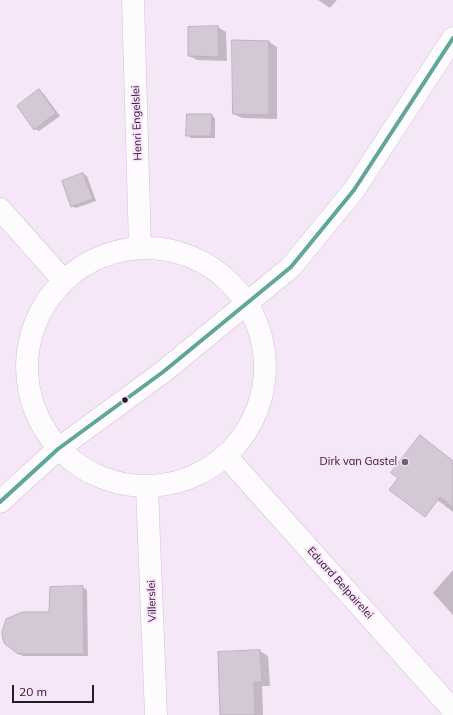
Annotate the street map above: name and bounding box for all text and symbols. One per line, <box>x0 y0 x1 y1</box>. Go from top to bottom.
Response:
street label: Henri Engelslei <box>129 85 145 161</box>
unlabelled marker <box>120 395 130 405</box>
place label: Dirk van Gastel <box>320 455 397 469</box>
marker: Dirk van Gastel <box>400 457 410 467</box>
street label: Eduard Belpairelei <box>304 544 376 622</box>
street label: Villerslei <box>145 580 159 622</box>
scale bar <box>14 677 96 703</box>
text: 20 m <box>19 684 47 699</box>

